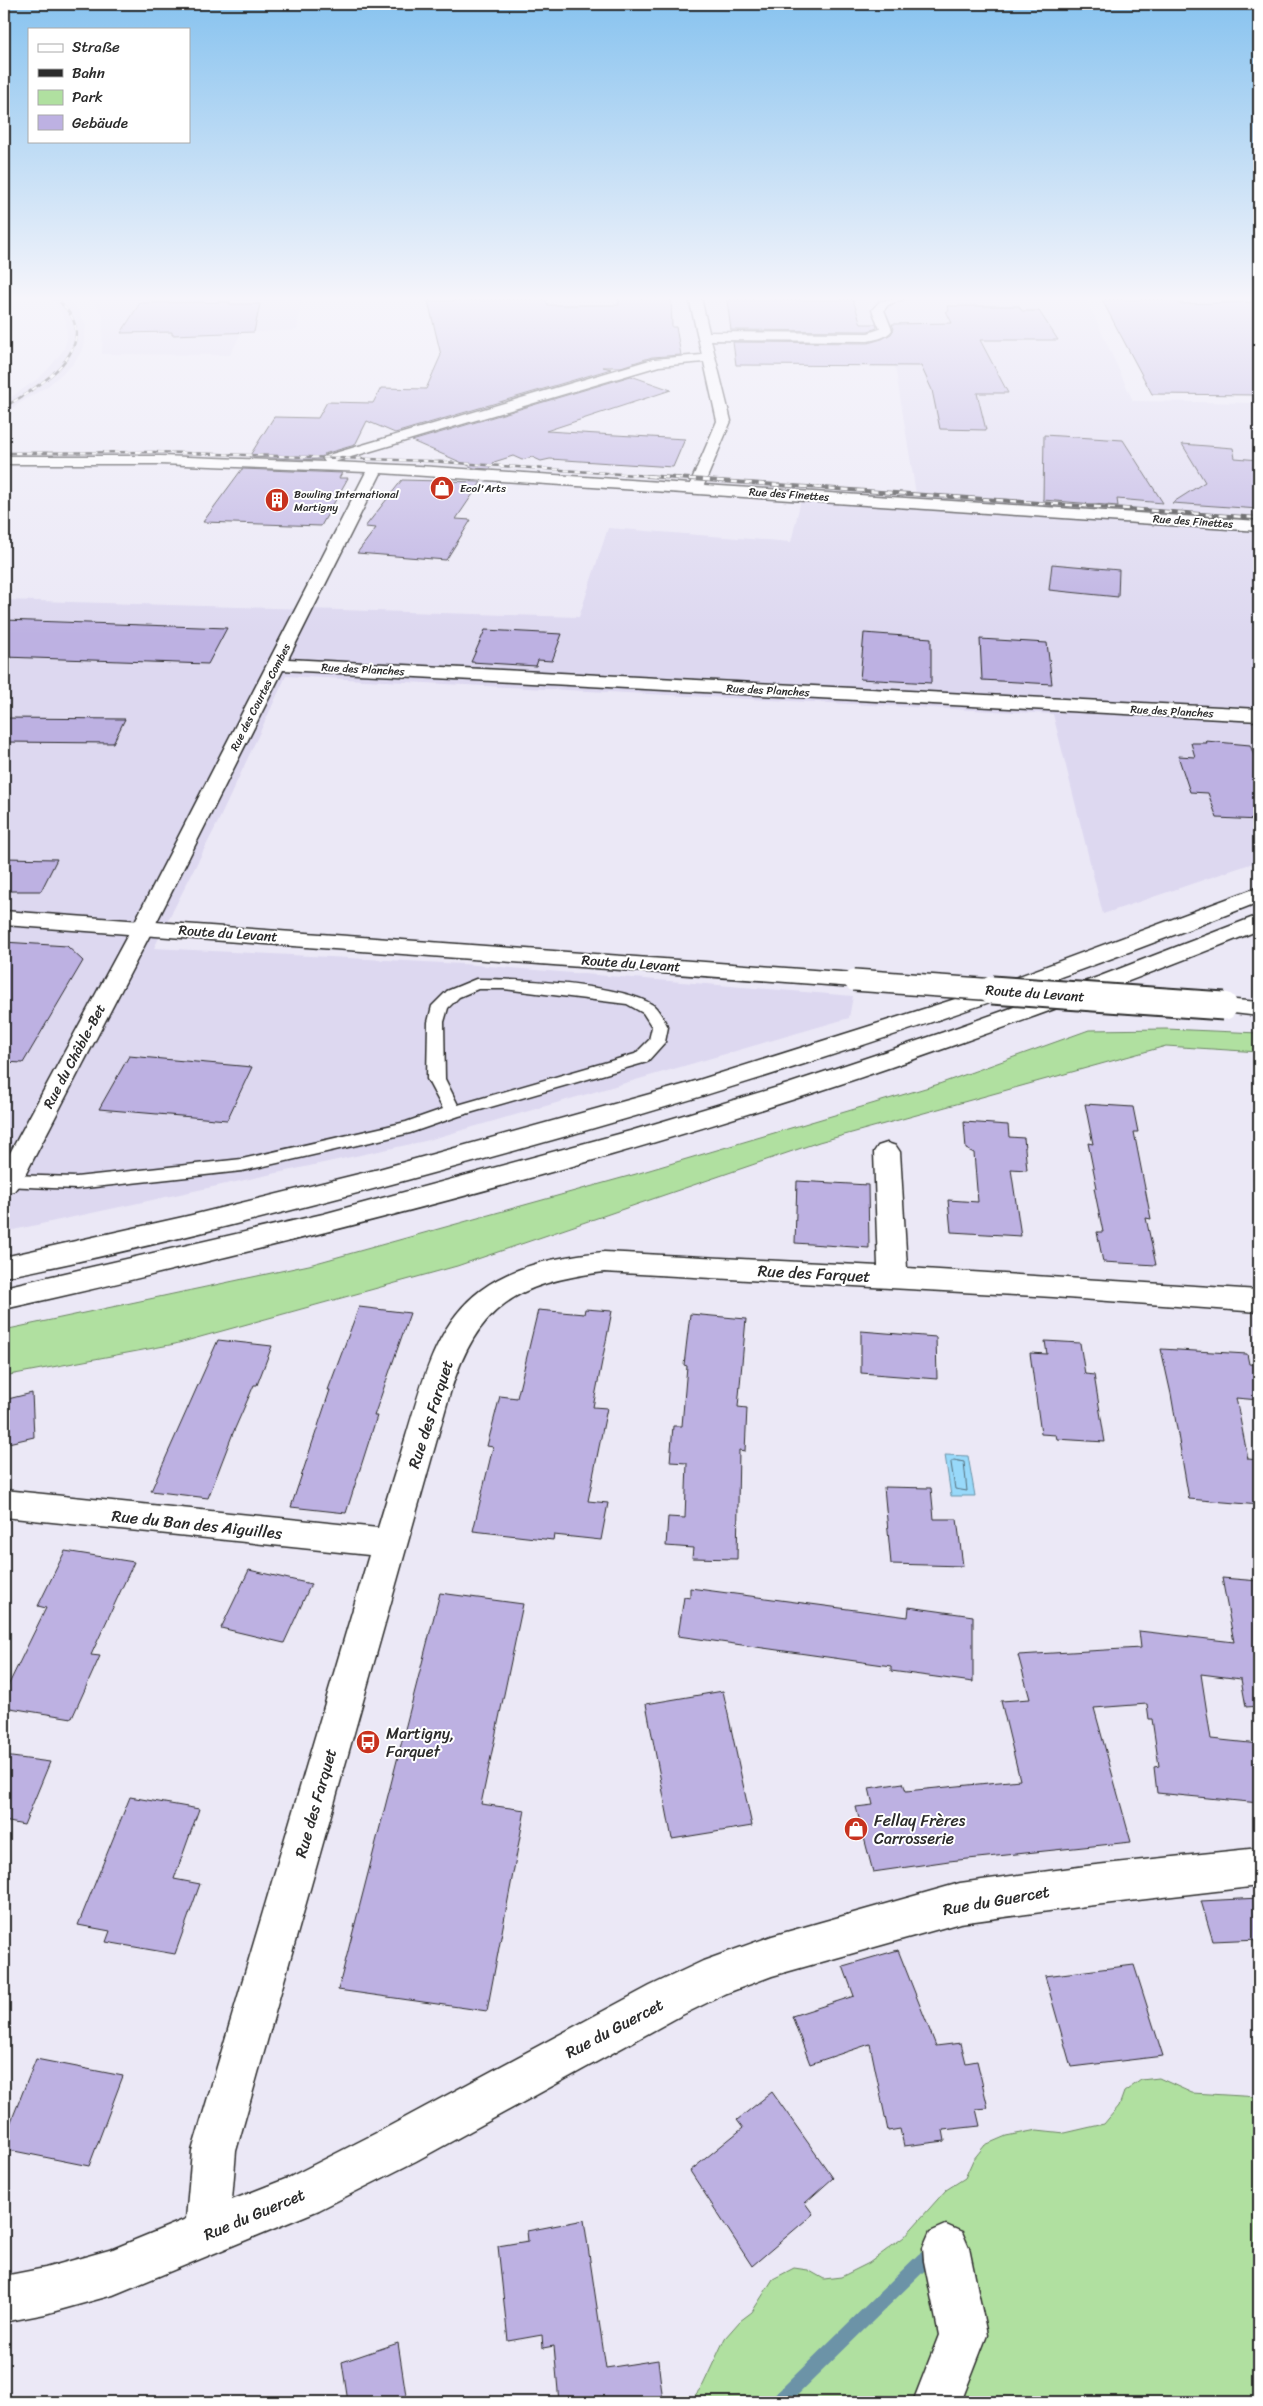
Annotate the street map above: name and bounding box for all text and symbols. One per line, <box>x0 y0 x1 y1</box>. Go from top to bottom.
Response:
legend <box>28 28 190 142</box>
text: Straße <box>72 34 120 60</box>
text: Bahn <box>72 60 105 86</box>
text: Park <box>72 84 103 110</box>
text: Gebäude <box>72 110 128 136</box>
shop icon: Ecol'Arts <box>429 475 455 501</box>
place label: Ecol'Arts <box>460 479 507 498</box>
street label: Rue des Finettes <box>748 482 831 507</box>
place label: Bowling International Martigny <box>294 485 400 517</box>
building icon: Bowling International Martigny <box>264 487 290 513</box>
street label: Rue des Finettes <box>1152 509 1235 534</box>
street label: Rue des Courtes Combes <box>225 639 296 754</box>
street label: Rue des Planches <box>321 658 406 681</box>
street label: Rue des Planches <box>726 679 811 702</box>
street label: Rue des Planches <box>1130 700 1215 723</box>
street label: Route du Levant <box>178 918 278 949</box>
street label: Route du Levant <box>581 948 681 979</box>
street label: Route du Levant <box>985 978 1085 1009</box>
street label: Rue du Châble-Bet <box>36 999 113 1113</box>
street label: Rue des Farquet <box>757 1256 871 1291</box>
street label: Rue des Farquet <box>399 1356 462 1472</box>
street label: Rue du Ban des Aiguilles <box>110 1501 284 1548</box>
place label: Martigny, Farquet <box>386 1719 454 1766</box>
bus stop icon: Martigny, Farquet <box>355 1729 381 1755</box>
street label: Rue des Farquet <box>286 1745 345 1861</box>
place label: Fellay Frères Carrosserie <box>874 1806 966 1853</box>
shop icon: Fellay Frères Carrosserie <box>843 1816 869 1842</box>
street label: Rue du Guercet <box>940 1877 1052 1924</box>
street label: Rue du Guercet <box>560 1990 669 2067</box>
street label: Rue du Guercet <box>199 2180 310 2249</box>

